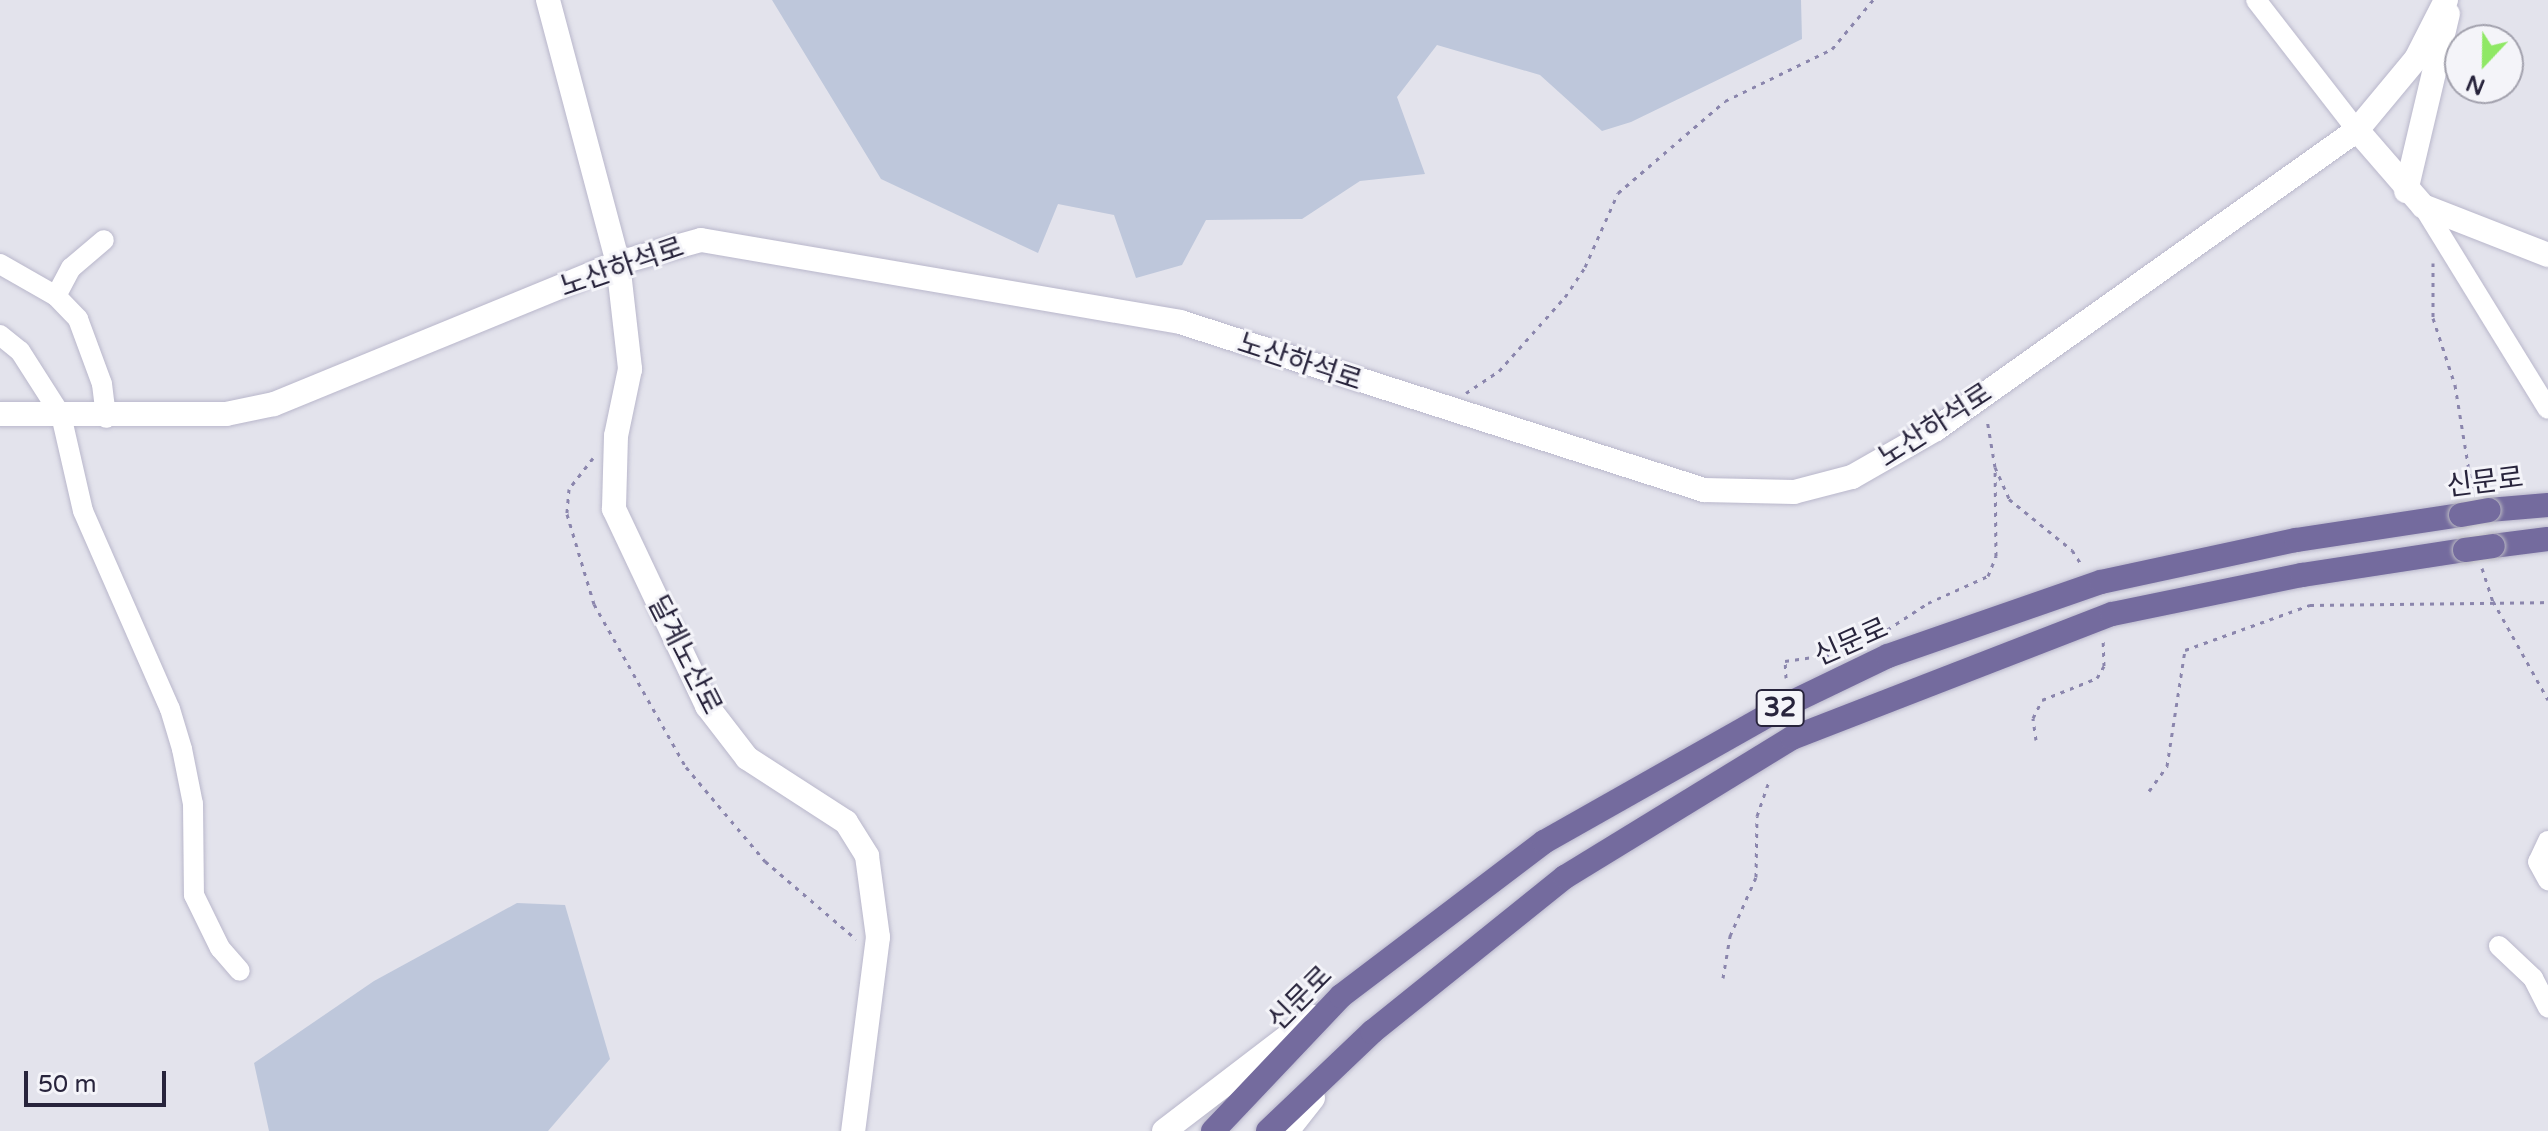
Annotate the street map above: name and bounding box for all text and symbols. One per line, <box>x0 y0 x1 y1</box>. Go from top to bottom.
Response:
north arrow <box>2444 24 2524 104</box>
text: N <box>2463 69 2489 100</box>
street label: 노산하석로 <box>556 230 688 304</box>
street label: 노산하석로 <box>1234 326 1366 398</box>
street label: 노산하석로 <box>1872 376 1998 474</box>
street label: 신문로 <box>2445 461 2525 503</box>
street label: 달계노산로 <box>641 590 729 720</box>
street label: 신문로 <box>1809 611 1893 673</box>
road number: 32 <box>1754 686 1806 730</box>
street label: 신문로 <box>1261 959 1339 1037</box>
scale bar <box>28 1055 170 1105</box>
text: 50 m <box>38 1070 96 1099</box>

